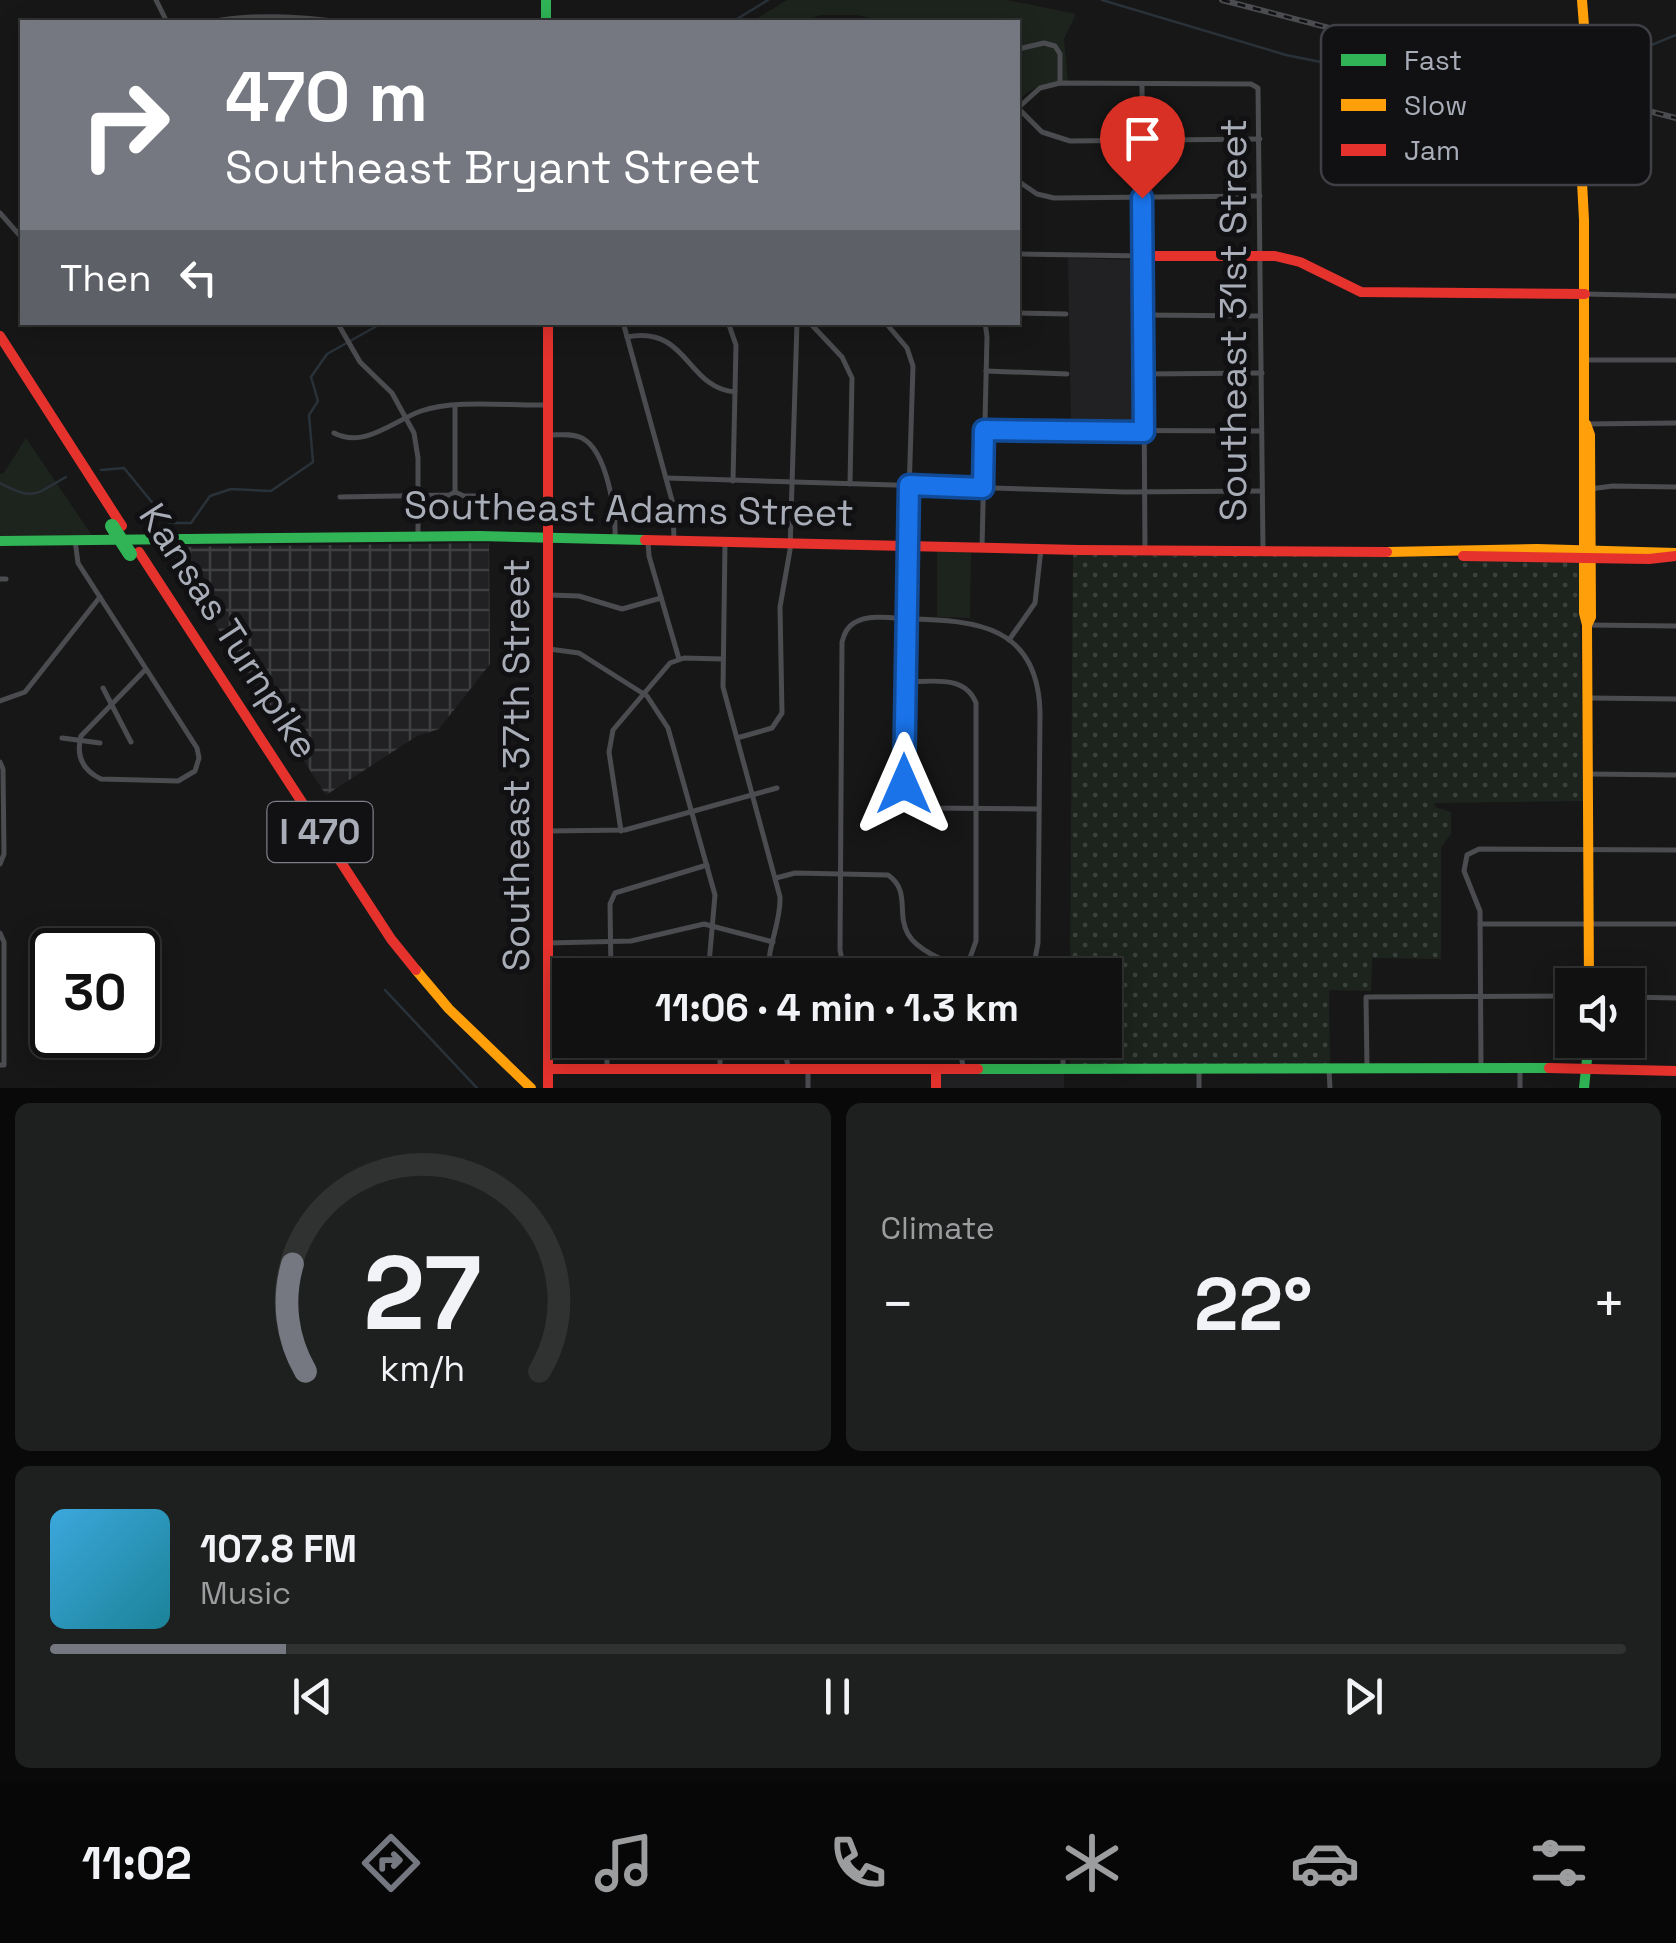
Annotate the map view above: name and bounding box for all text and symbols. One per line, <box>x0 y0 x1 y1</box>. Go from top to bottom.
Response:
legend <box>1321 25 1651 185</box>
text: Fast <box>1404 42 1462 78</box>
text: 470 m <box>225 52 428 141</box>
icon: right <box>60 60 190 190</box>
text: Slow <box>1404 87 1467 123</box>
pin <box>1100 96 1185 199</box>
icon: arrive <box>1115 111 1170 166</box>
street label: Southeast 31st Street <box>1209 118 1257 522</box>
text: Jam <box>1404 132 1460 168</box>
text: Southeast Bryant Street <box>225 139 761 196</box>
icon: left <box>171 250 226 305</box>
text: Then <box>60 254 151 302</box>
street label: Southeast Adams Street <box>404 481 854 537</box>
street label: Kansas Turnpike <box>129 494 329 768</box>
street label: Southeast 37th Street <box>492 559 540 971</box>
position arrow <box>852 732 956 836</box>
road number: I 470 <box>268 802 372 862</box>
speed limit sign: 30 <box>30 928 160 1058</box>
map controls <box>1555 968 1645 1058</box>
button: sound <box>1555 968 1645 1058</box>
text: 11:06 · 4 min · 1.3 km <box>655 984 1019 1032</box>
text: Climate <box>881 1208 995 1248</box>
text: 27 <box>364 1227 482 1359</box>
text: 22° <box>1194 1256 1313 1352</box>
text: − <box>881 1269 915 1339</box>
text: + <box>1592 1269 1626 1339</box>
text: km/h <box>380 1346 465 1391</box>
text: 107.8 FM <box>200 1525 357 1573</box>
text: Music <box>200 1573 291 1613</box>
icon: previous <box>285 1669 340 1724</box>
icon: pause <box>810 1669 865 1724</box>
icon: next <box>1336 1669 1391 1724</box>
icon: directions <box>356 1828 426 1898</box>
icon: music <box>589 1828 659 1898</box>
icon: phone <box>823 1828 893 1898</box>
icon: climate <box>1057 1828 1127 1898</box>
icon: car <box>1290 1828 1360 1898</box>
icon: filters <box>1524 1828 1594 1898</box>
text: 11:02 <box>82 1835 192 1892</box>

